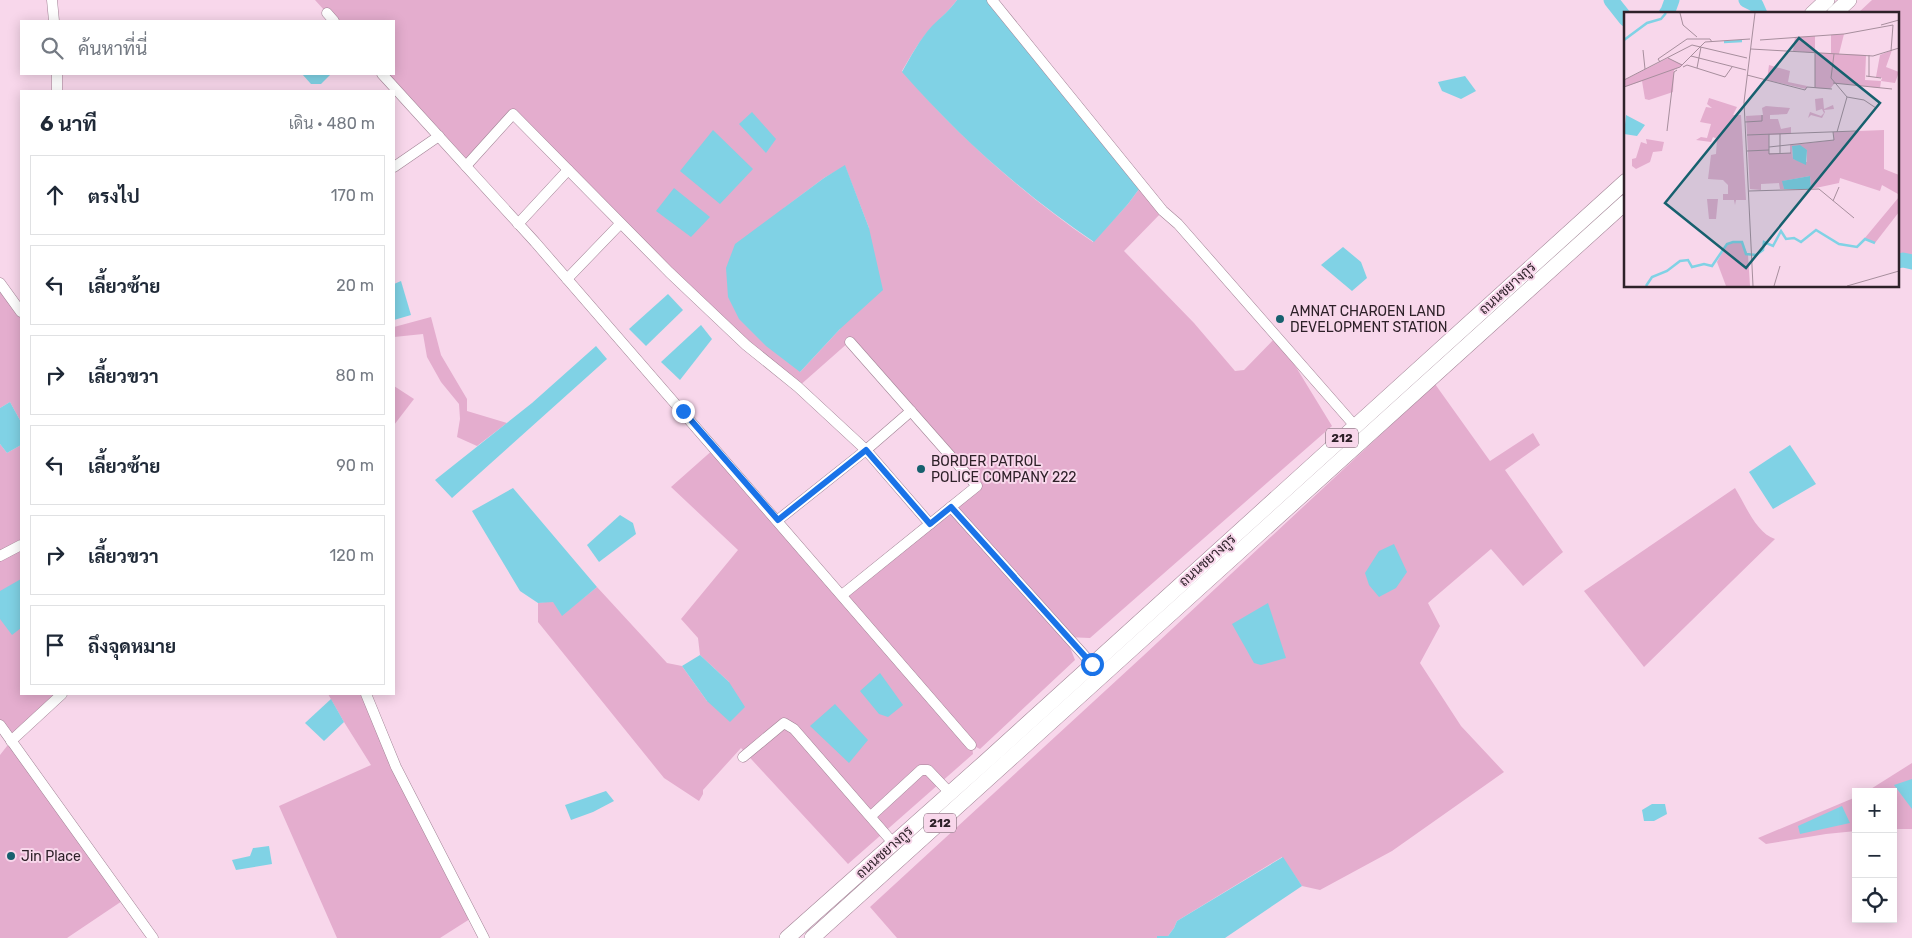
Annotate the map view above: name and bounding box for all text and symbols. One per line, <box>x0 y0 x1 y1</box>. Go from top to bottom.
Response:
inset map <box>1624 12 1900 288</box>
search box <box>20 20 395 75</box>
icon: search <box>38 34 66 62</box>
text: ค้นหาที่นี่ <box>78 37 147 60</box>
text: 6 นาที <box>40 111 97 136</box>
text: เดิน · 480 m <box>289 114 375 133</box>
icon: ahead <box>41 181 69 209</box>
text: ตรงไป <box>88 185 140 208</box>
text: 170 m <box>331 186 374 205</box>
street label: ถนนชยางกูร <box>1475 258 1540 319</box>
icon: left <box>41 271 69 299</box>
text: เลี้ยวซ้าย <box>88 275 160 298</box>
text: 20 m <box>336 276 374 295</box>
place label: AMNAT CHAROEN LAND DEVELOPMENT STATION <box>1290 303 1448 336</box>
marker: AMNAT CHAROEN LAND DEVELOPMENT STATION <box>1274 313 1286 325</box>
icon: right <box>41 361 69 389</box>
text: เลี้ยวขวา <box>88 365 159 388</box>
text: 80 m <box>336 366 374 385</box>
route end <box>672 400 695 423</box>
road number: 212 <box>1326 428 1358 448</box>
icon: left <box>41 451 69 479</box>
place label: BORDER PATROL POLICE COMPANY 222 <box>931 453 1077 486</box>
text: เลี้ยวซ้าย <box>88 455 160 478</box>
text: 90 m <box>336 456 374 475</box>
marker: BORDER PATROL POLICE COMPANY 222 <box>915 463 927 475</box>
street label: ถนนชยางกูร <box>1175 530 1240 591</box>
icon: right <box>41 541 69 569</box>
text: เลี้ยวขวา <box>88 545 159 568</box>
text: 120 m <box>329 546 374 565</box>
icon: arrive <box>41 631 69 659</box>
text: ถึงจุดหมาย <box>88 635 176 658</box>
route start <box>1081 653 1104 676</box>
map controls <box>1852 788 1897 923</box>
button: + <box>1852 788 1897 833</box>
road number: 212 <box>924 814 956 832</box>
street label: ถนนชยางกูร <box>852 822 917 883</box>
button: − <box>1852 833 1897 878</box>
place label: Jin Place <box>21 848 81 865</box>
marker: Jin Place <box>5 850 17 862</box>
button: locate <box>1852 878 1897 923</box>

